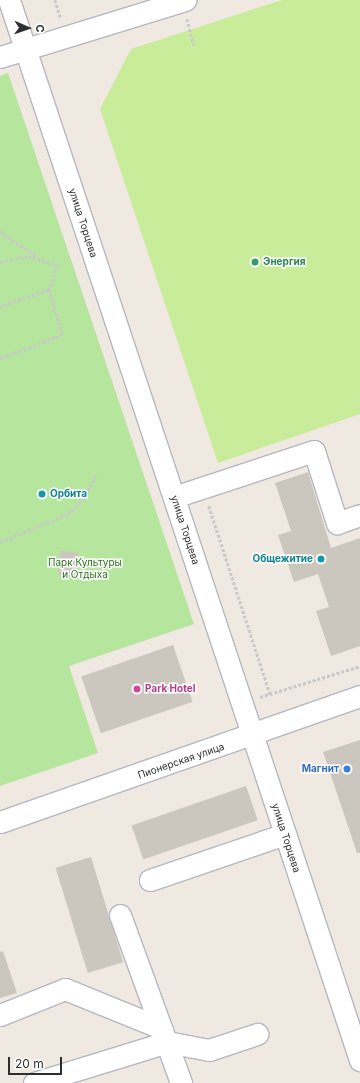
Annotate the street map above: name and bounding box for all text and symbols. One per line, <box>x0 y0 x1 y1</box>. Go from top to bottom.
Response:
north arrow <box>8 8 48 48</box>
text: С <box>33 24 47 33</box>
street label: улица Торцева <box>66 187 100 259</box>
place label: Энергия <box>263 256 305 268</box>
marker: Энергия <box>250 257 260 267</box>
place label: Орбита <box>50 488 87 500</box>
marker: Орбита <box>37 489 47 499</box>
street label: улица Торцева <box>168 494 202 566</box>
place label: Общежитие <box>252 553 313 565</box>
marker: Общежитие <box>316 554 326 564</box>
park label: Парк Культуры и Отдыха <box>48 556 122 580</box>
place label: Park Hotel <box>145 683 195 695</box>
marker: Park Hotel <box>132 684 142 694</box>
street label: Пионерская улица <box>136 741 226 781</box>
place label: Магнит <box>302 763 339 775</box>
marker: Магнит <box>342 764 352 774</box>
street label: улица Торцева <box>269 802 303 874</box>
scale bar <box>10 1049 64 1075</box>
text: 20 m <box>15 1056 44 1071</box>

